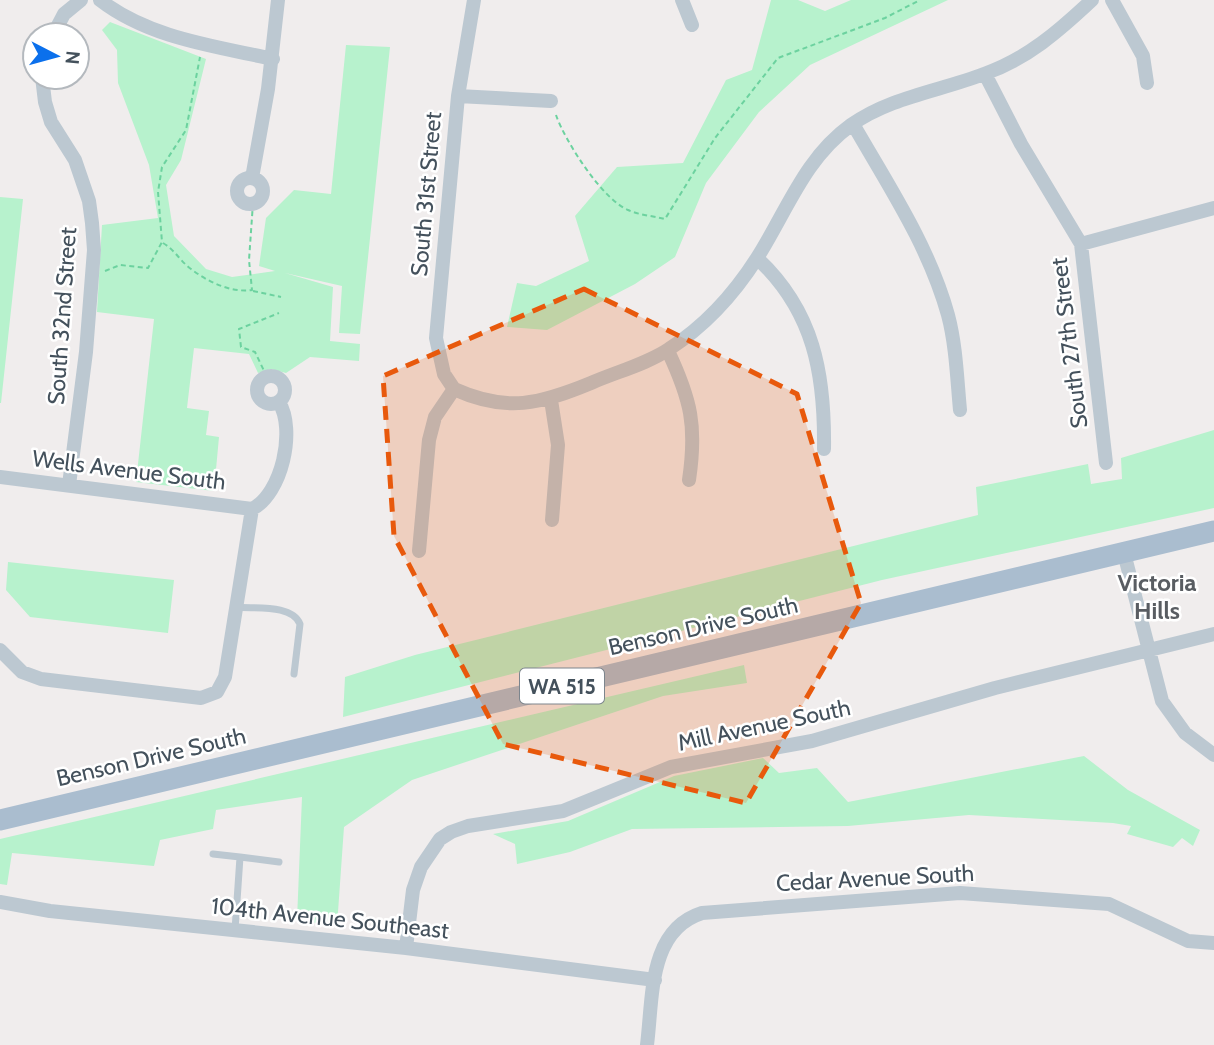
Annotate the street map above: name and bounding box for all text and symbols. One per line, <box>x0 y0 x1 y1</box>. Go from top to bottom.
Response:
north arrow <box>21 21 91 91</box>
text: N <box>60 50 85 66</box>
street label: South 31st Street <box>405 110 447 277</box>
street label: South 32nd Street <box>42 226 82 406</box>
street label: South 27th Street <box>1045 256 1093 430</box>
street label: Wells Avenue South <box>31 444 227 496</box>
district label: Victoria Hills <box>1118 568 1197 625</box>
street label: Benson Drive South <box>605 591 801 661</box>
road number: WA 515 <box>520 668 604 704</box>
street label: Mill Avenue South <box>675 693 853 757</box>
street label: Benson Drive South <box>53 722 249 792</box>
street label: Cedar Avenue South <box>775 859 975 897</box>
street label: 104th Avenue Southeast <box>210 892 450 944</box>

